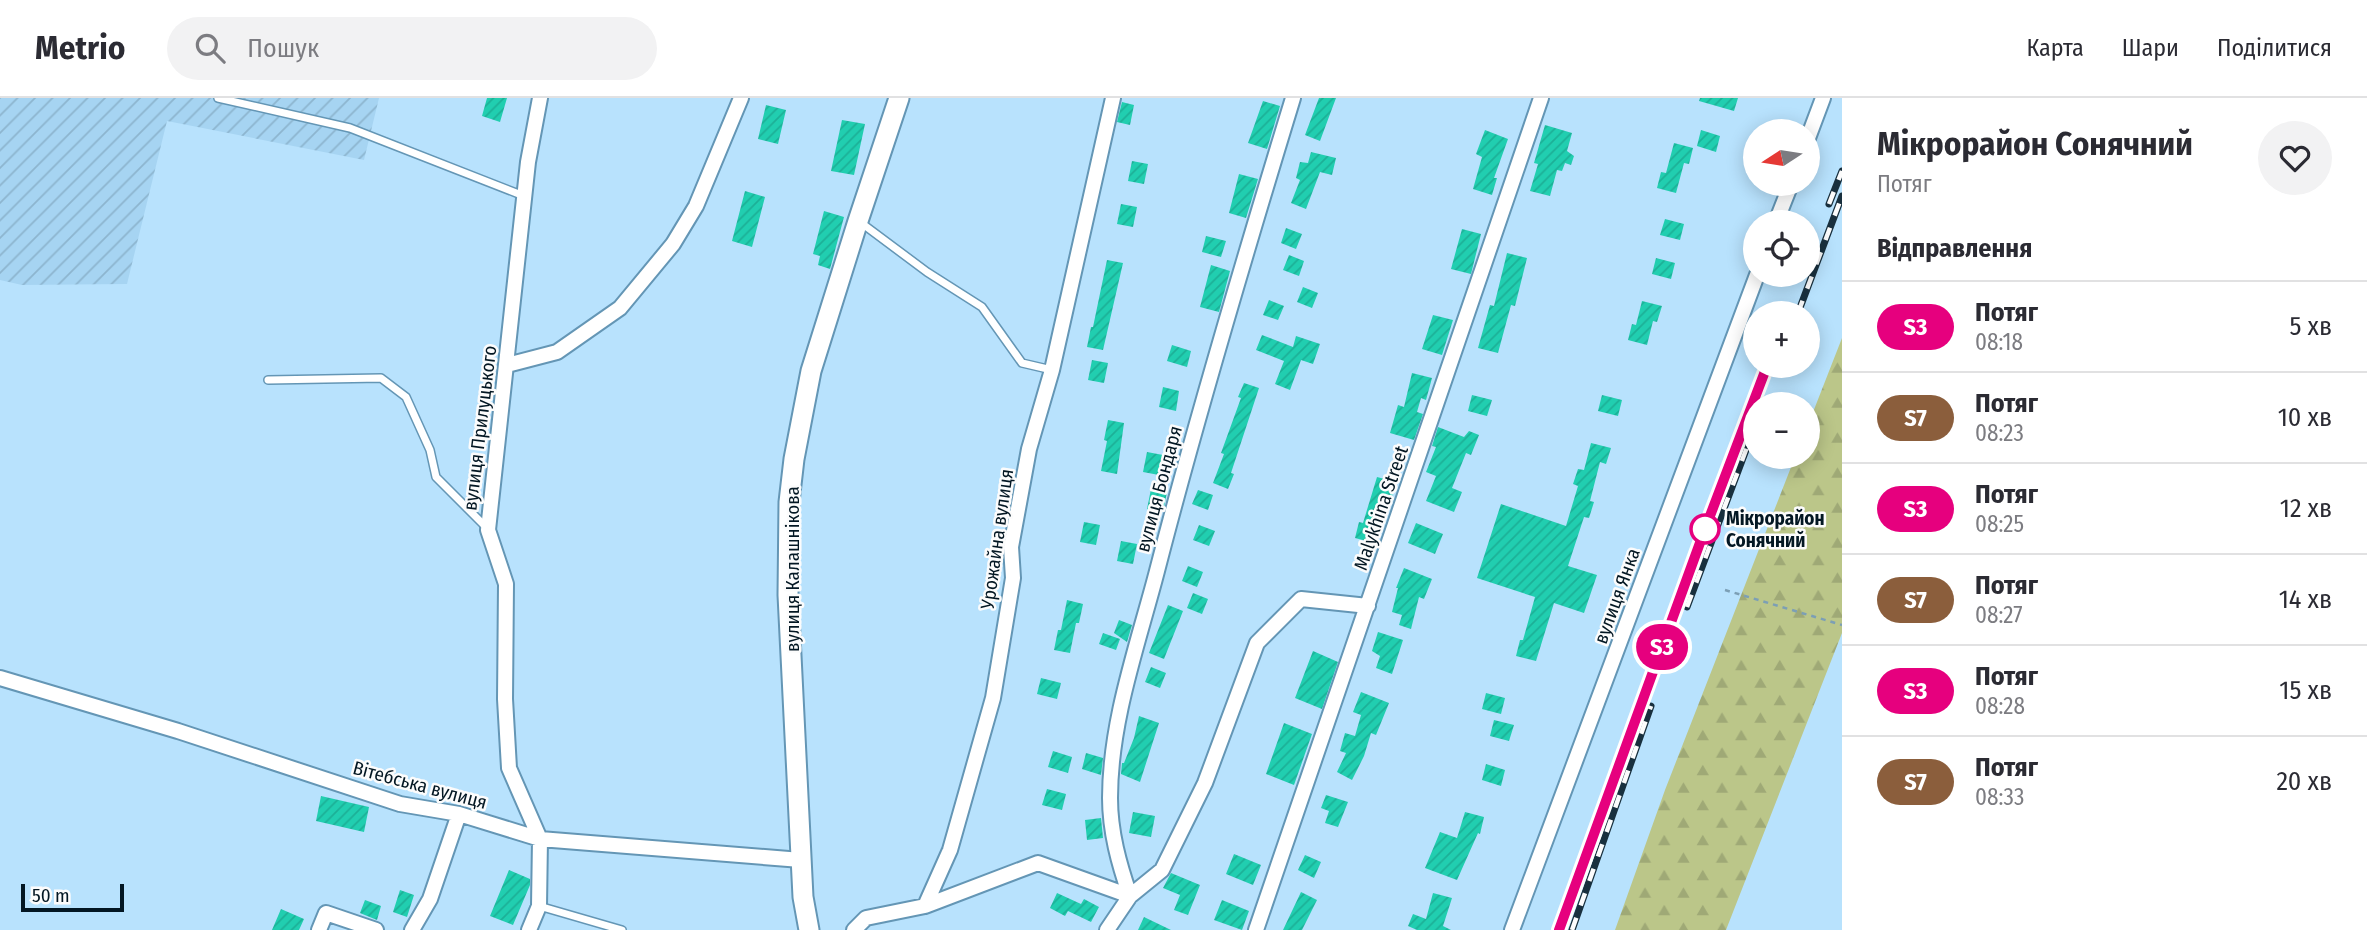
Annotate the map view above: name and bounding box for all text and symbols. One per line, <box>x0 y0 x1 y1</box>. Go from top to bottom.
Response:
search box <box>167 17 657 80</box>
text: Metrio <box>35 28 125 68</box>
icon: search <box>191 29 229 67</box>
text: Пошук <box>247 33 319 64</box>
text: Карта <box>2026 34 2084 62</box>
text: Шари <box>2122 34 2179 62</box>
text: Поділитися <box>2217 34 2332 62</box>
north arrow <box>1743 119 1820 196</box>
map controls <box>1743 119 1820 469</box>
button: heart <box>2258 121 2332 195</box>
text: Мікрорайон Сонячний <box>1877 124 2193 164</box>
text: Потяг <box>1877 170 1932 198</box>
button: locate <box>1743 210 1820 287</box>
text: Відправлення <box>1877 233 2032 264</box>
text: Потяг <box>1975 297 2038 328</box>
button: + <box>1743 301 1820 378</box>
text: 5 хв <box>2289 311 2332 342</box>
text: S3 <box>1904 313 1927 341</box>
text: 08:18 <box>1975 328 2023 356</box>
street label: вулиця Прилуцького <box>458 344 502 512</box>
text: Потяг <box>1975 388 2038 419</box>
button: − <box>1743 392 1820 469</box>
text: 10 хв <box>2278 402 2332 433</box>
text: S7 <box>1904 404 1927 432</box>
text: 08:23 <box>1975 419 2024 447</box>
street label: вулиця Бондаря <box>1131 423 1187 555</box>
street label: Malykhina Street <box>1349 442 1413 573</box>
street label: Урожайна вулиця <box>976 467 1018 612</box>
text: Потяг <box>1975 479 2038 510</box>
street label: вулиця Калашнікова <box>781 486 804 652</box>
text: 12 хв <box>2280 493 2332 524</box>
text: S3 <box>1904 495 1927 523</box>
place label: Мікрорайон Сонячний <box>1726 507 1825 552</box>
text: 08:25 <box>1975 510 2024 538</box>
marker: Мікрорайон Сонячний <box>1690 514 1720 544</box>
street label: вулиця Янка <box>1589 545 1645 647</box>
text: Потяг <box>1975 570 2038 601</box>
text: 14 хв <box>2279 584 2332 615</box>
text: S7 <box>1904 586 1927 614</box>
text: 08:27 <box>1975 601 2023 629</box>
line badge: S3 <box>1630 624 1694 670</box>
text: S3 <box>1650 633 1674 661</box>
text: Потяг <box>1975 661 2038 692</box>
text: 15 хв <box>2279 675 2332 706</box>
text: S3 <box>1904 677 1927 705</box>
text: 08:28 <box>1975 692 2025 720</box>
text: Потяг <box>1975 752 2038 783</box>
street label: Вітебська вулиця <box>350 756 490 814</box>
text: 20 хв <box>2276 766 2332 797</box>
text: S7 <box>1904 768 1927 796</box>
text: 08:33 <box>1975 783 2024 811</box>
scale bar <box>21 881 124 913</box>
text: 50 m <box>32 884 70 907</box>

